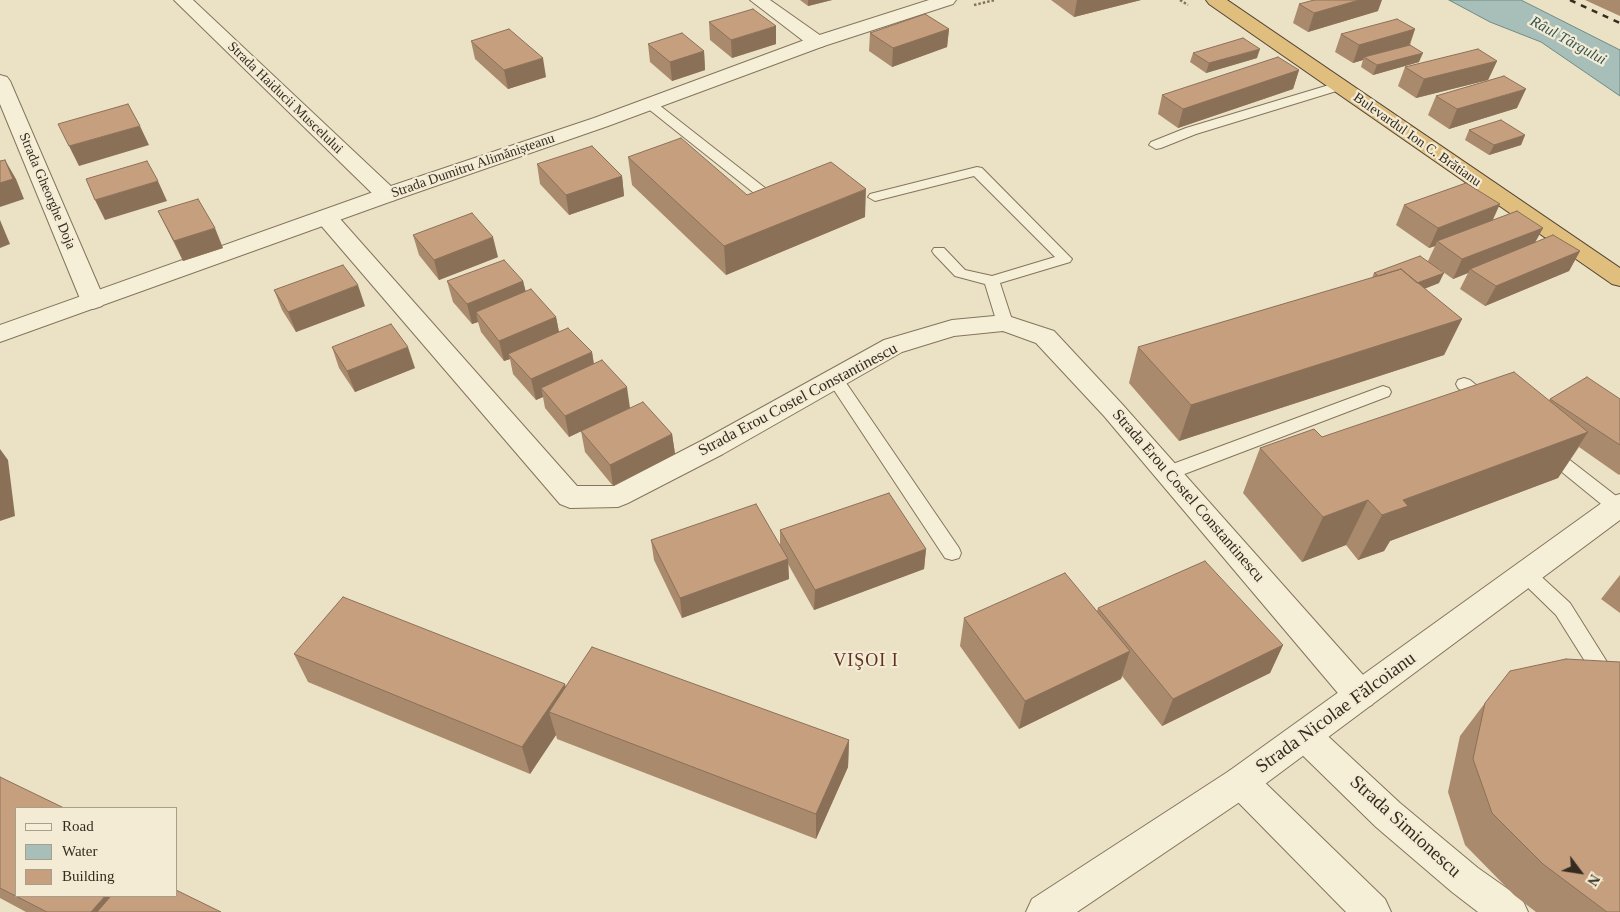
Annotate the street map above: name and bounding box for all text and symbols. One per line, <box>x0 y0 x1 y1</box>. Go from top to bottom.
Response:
water label: Râul Târgului <box>1527 13 1609 69</box>
street label: Strada Haiducii Muscelului <box>224 38 346 158</box>
street label: Bulevardul Ion C. Brătianu <box>1350 89 1484 191</box>
street label: Strada Gheorghe Doja <box>15 130 79 252</box>
street label: Strada Dumitru Alimănișteanu <box>389 130 557 202</box>
street label: Strada Erou Costel Constantinescu <box>695 339 901 461</box>
street label: Strada Erou Costel Constantinescu <box>1108 406 1268 586</box>
street label: Strada Nicolae Fălcoianu <box>1252 647 1420 779</box>
district label: VIŞOI I <box>832 650 900 672</box>
street label: Strada Simionescu <box>1345 771 1465 883</box>
legend <box>15 807 178 897</box>
text: Road <box>62 818 94 834</box>
text: Water <box>62 843 97 859</box>
north arrow <box>1555 847 1605 897</box>
text: Building <box>62 868 115 884</box>
text: N <box>1584 872 1602 888</box>

